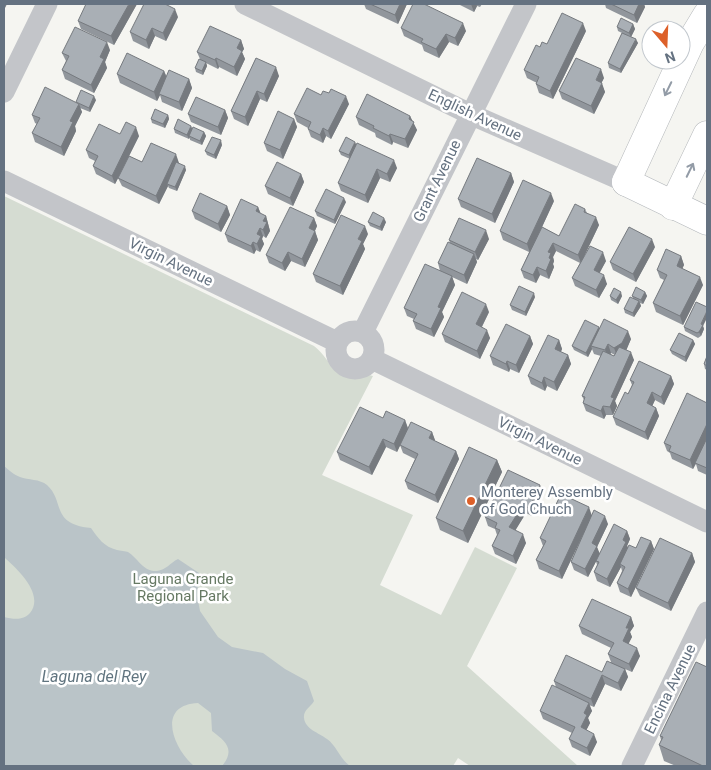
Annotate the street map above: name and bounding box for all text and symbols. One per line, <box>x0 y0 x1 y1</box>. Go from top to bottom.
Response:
north arrow <box>641 20 691 70</box>
text: N <box>663 48 678 66</box>
one-way arrow <box>663 81 672 96</box>
street label: English Avenue <box>425 85 525 145</box>
street label: Grant Avenue <box>409 137 465 225</box>
one-way arrow <box>686 163 695 178</box>
street label: Virgin Avenue <box>126 234 216 290</box>
street label: Virgin Avenue <box>495 413 585 469</box>
place label: Monterey Assembly of God Chuch <box>481 483 613 518</box>
marker: Monterey Assembly of God Chuch <box>465 495 477 507</box>
park label: Laguna Grande Regional Park <box>133 570 234 605</box>
street label: Encina Avenue <box>641 641 699 737</box>
water label: Laguna del Rey <box>42 667 147 686</box>

